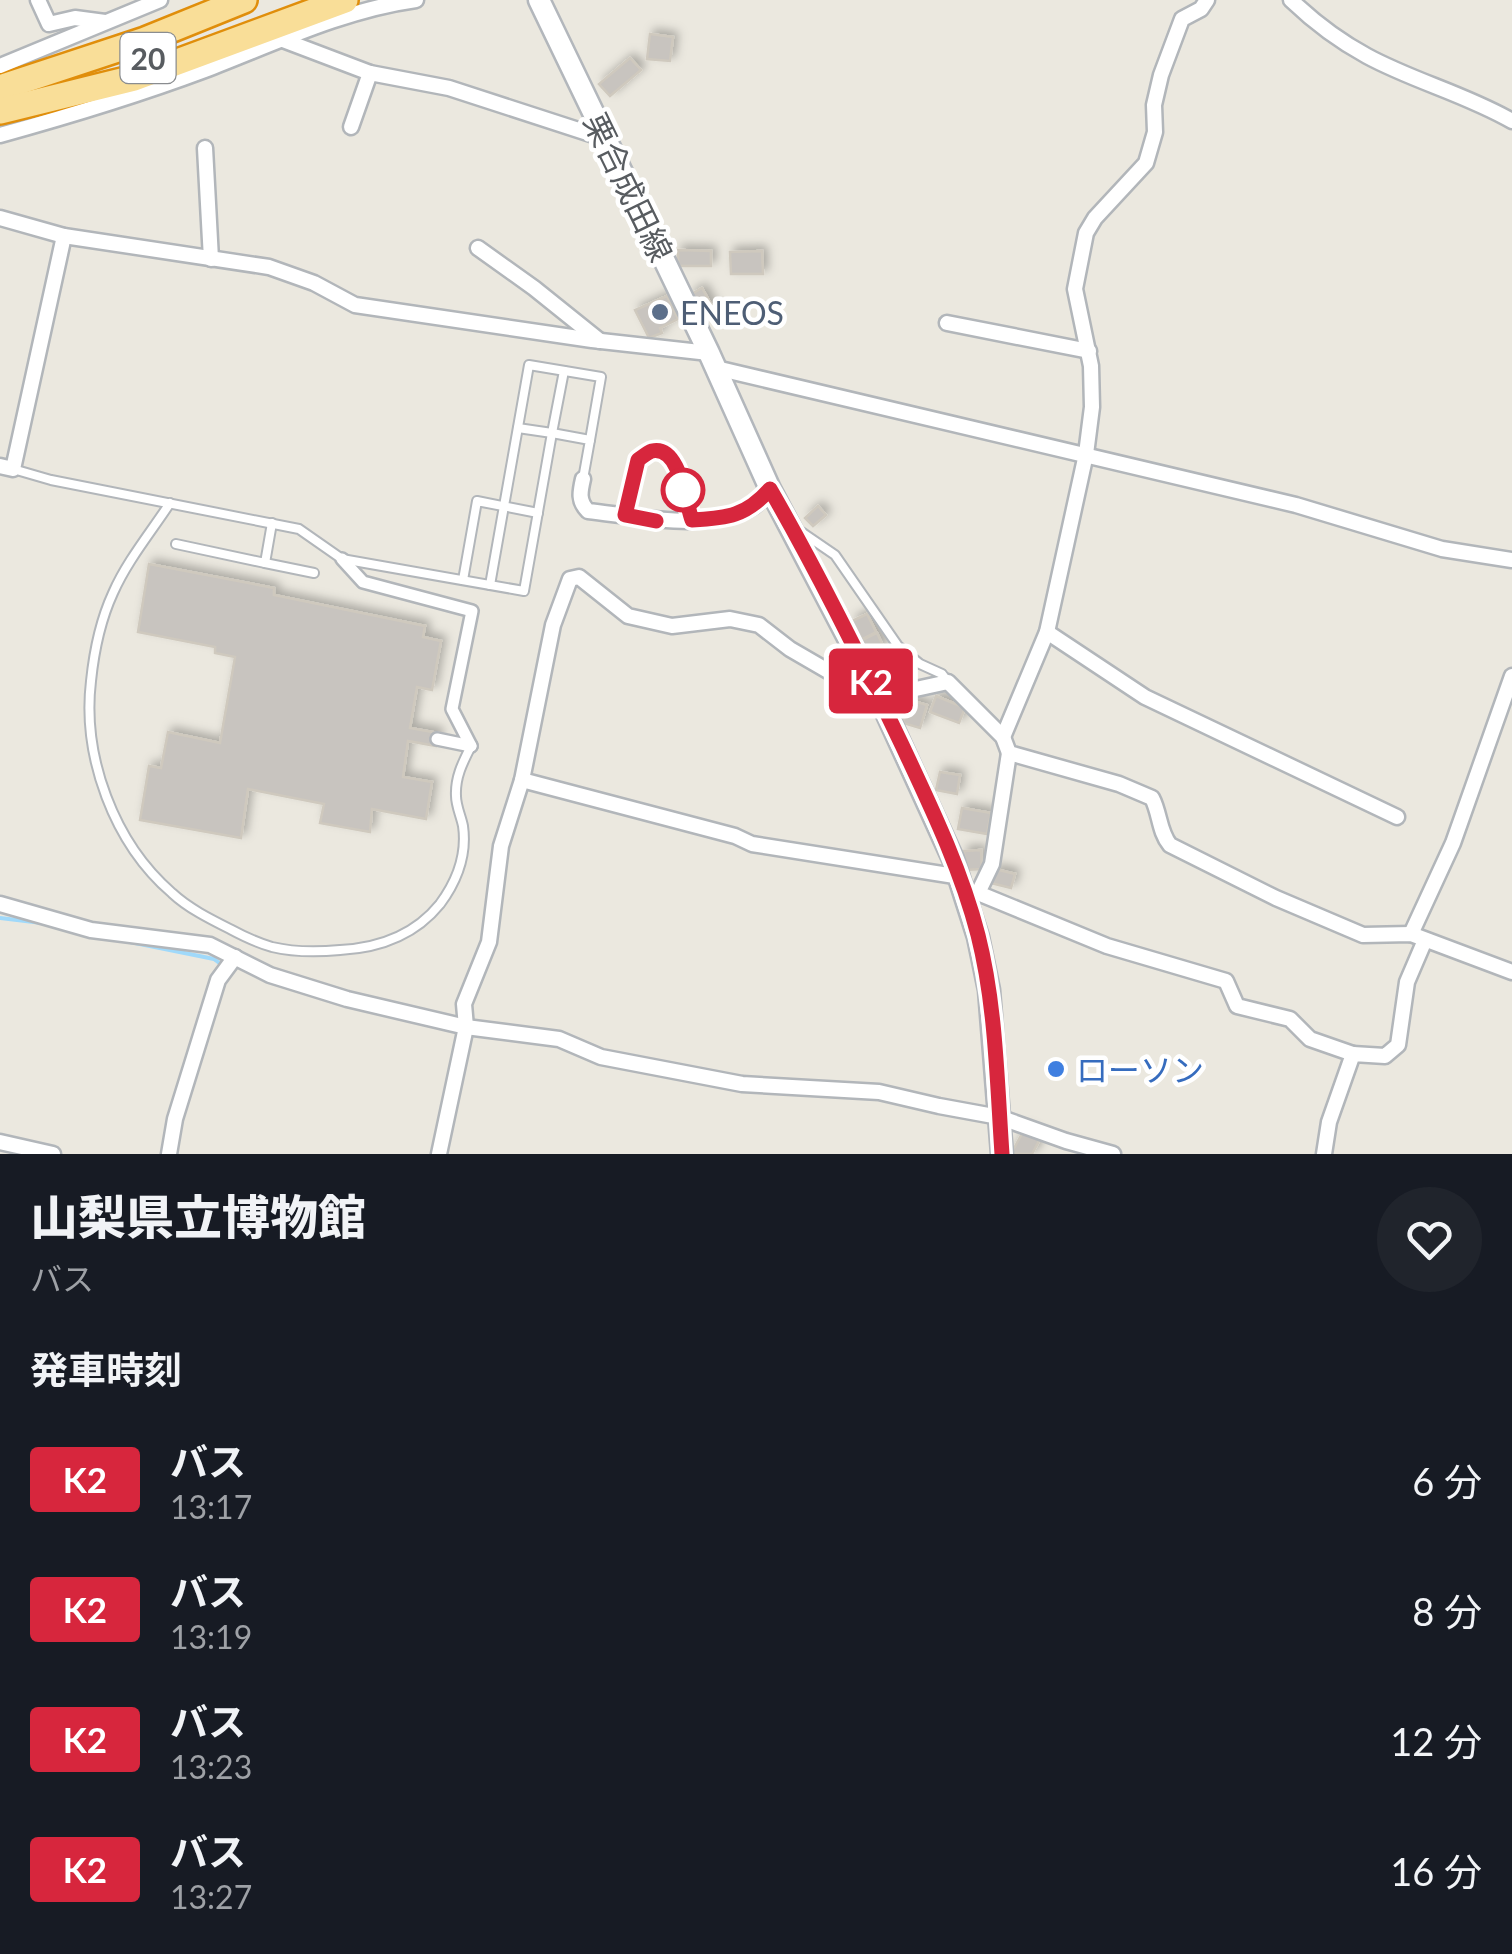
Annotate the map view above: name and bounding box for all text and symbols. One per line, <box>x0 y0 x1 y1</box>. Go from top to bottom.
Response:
road number: 20 <box>120 33 176 83</box>
street label: 栗合成田線 <box>576 107 682 267</box>
place label: ENEOS <box>680 293 784 332</box>
marker: ENEOS <box>649 301 671 323</box>
unlabelled marker <box>662 469 704 511</box>
line badge: K2 <box>826 648 916 714</box>
text: K2 <box>849 660 893 702</box>
place label: ローソン <box>1076 1050 1204 1089</box>
marker: ローソン <box>1045 1058 1067 1080</box>
button: heart <box>1377 1187 1482 1292</box>
text: 山梨県立博物館 <box>30 1188 366 1245</box>
text: バス <box>30 1259 94 1298</box>
text: 発車時刻 <box>30 1346 182 1392</box>
text: バス <box>170 1438 246 1484</box>
text: K2 <box>63 1458 107 1500</box>
text: 6 分 <box>1412 1458 1482 1504</box>
text: 13:17 <box>170 1487 252 1526</box>
text: バス <box>170 1568 246 1614</box>
text: K2 <box>63 1588 107 1630</box>
text: 8 分 <box>1412 1588 1482 1634</box>
text: 13:19 <box>170 1617 252 1656</box>
text: バス <box>170 1698 246 1744</box>
text: K2 <box>63 1718 107 1760</box>
text: 12 分 <box>1390 1718 1482 1764</box>
text: 13:23 <box>170 1747 252 1786</box>
text: バス <box>170 1828 246 1874</box>
text: K2 <box>63 1848 107 1890</box>
text: 16 分 <box>1390 1848 1482 1894</box>
text: 13:27 <box>170 1877 252 1916</box>

